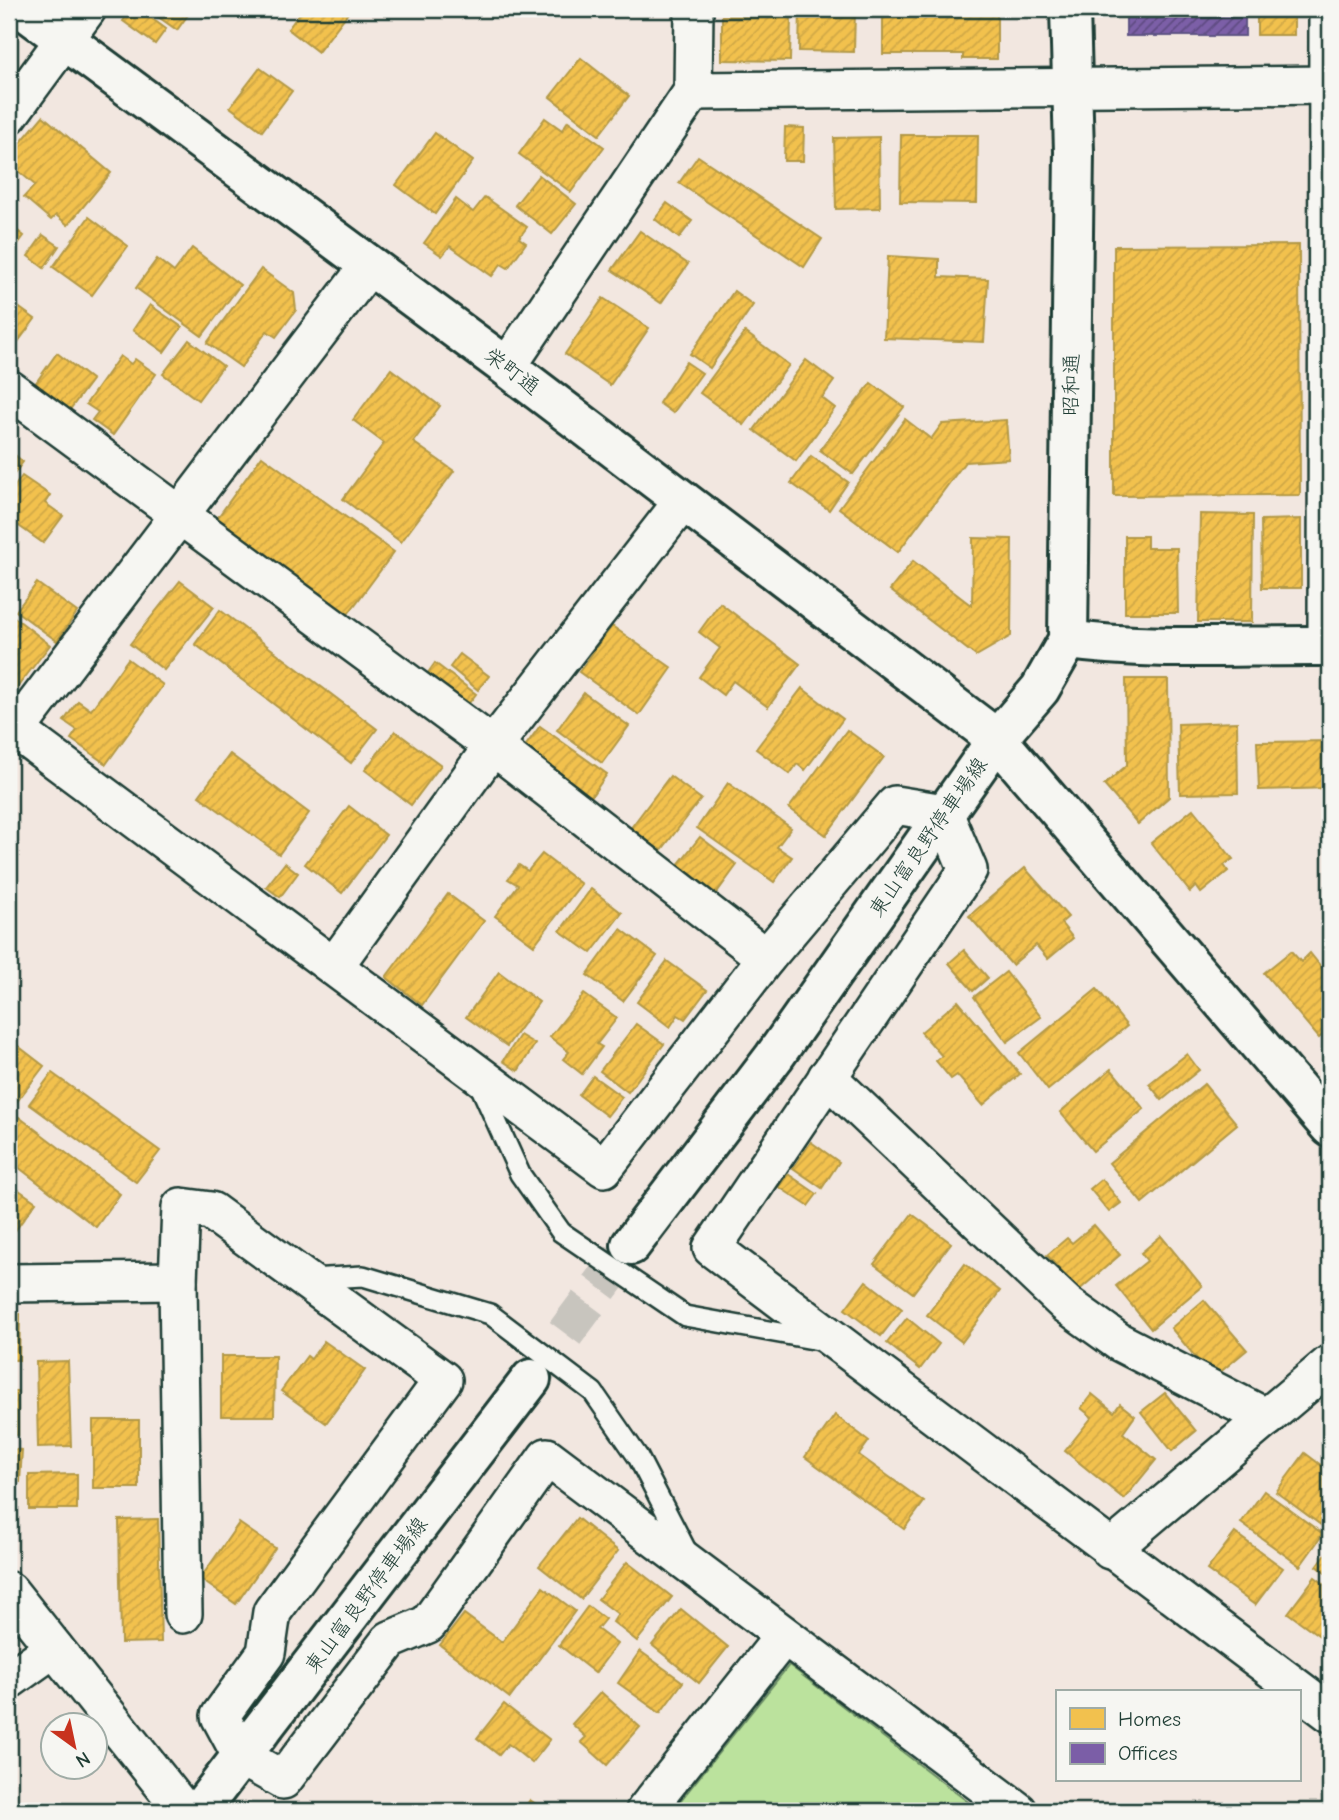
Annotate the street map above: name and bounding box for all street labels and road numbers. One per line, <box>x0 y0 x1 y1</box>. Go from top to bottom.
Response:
street label: 栄町通 <box>480 342 544 400</box>
street label: 昭和通 <box>1058 353 1084 417</box>
street label: 東山富良野停車場線 <box>864 753 992 921</box>
street label: 東山富良野停車場線 <box>300 1512 432 1678</box>

